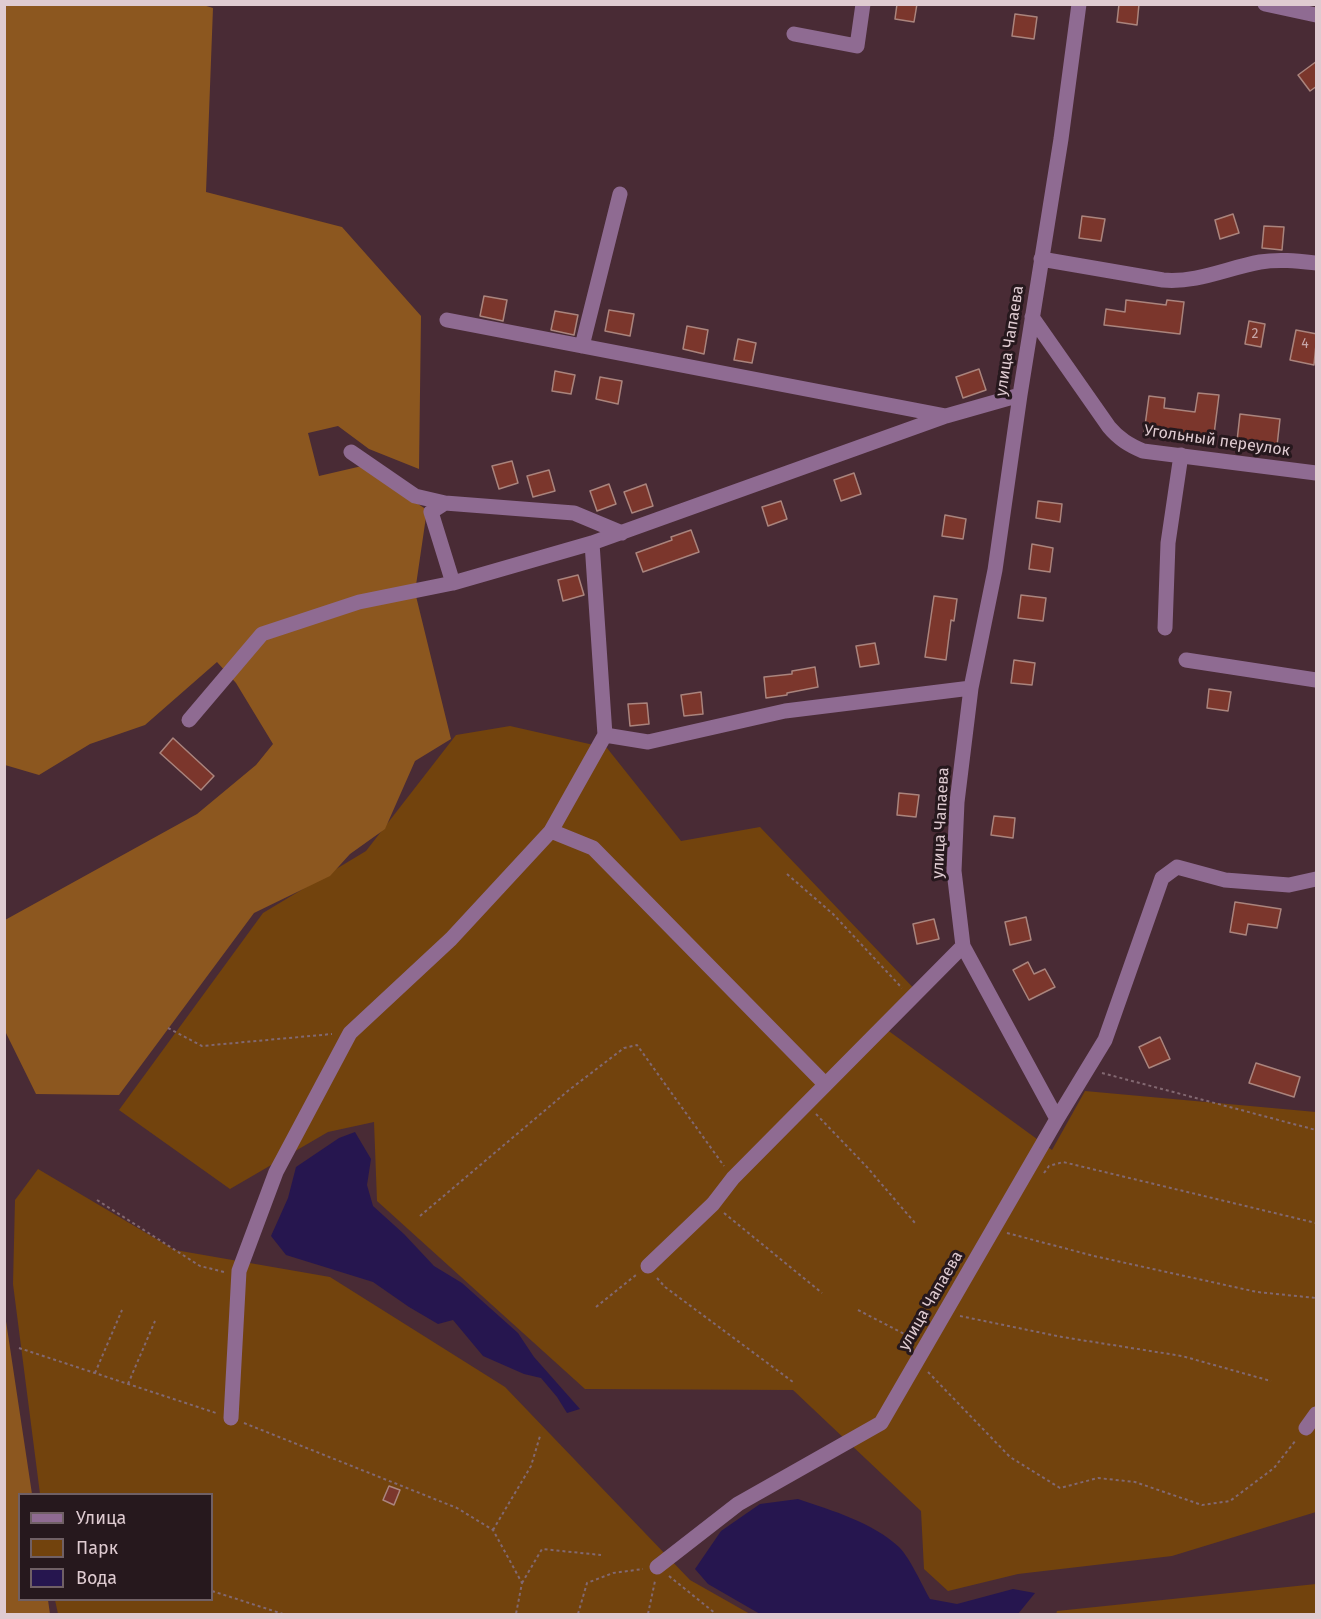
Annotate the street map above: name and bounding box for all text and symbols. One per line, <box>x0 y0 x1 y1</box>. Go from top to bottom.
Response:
street label: улица Чапаева <box>992 284 1028 398</box>
house number: 2 <box>1252 326 1258 342</box>
house number: 4 <box>1301 336 1309 352</box>
street label: Угольный переулок <box>1143 421 1291 461</box>
street label: улица Чапаева <box>928 767 954 879</box>
street label: улица Чапаева <box>895 1248 967 1354</box>
legend <box>18 1493 213 1601</box>
text: Улица <box>76 1507 126 1529</box>
text: Парк <box>76 1537 118 1559</box>
text: Вода <box>76 1567 117 1589</box>

